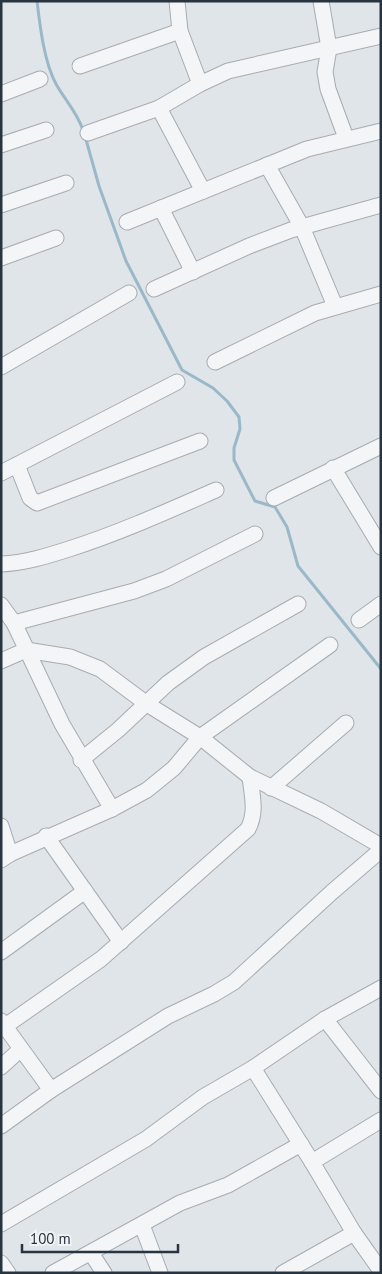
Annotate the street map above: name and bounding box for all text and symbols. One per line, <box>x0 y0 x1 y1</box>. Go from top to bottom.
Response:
scale bar <box>22 1222 179 1254</box>
text: 100 m <box>30 1229 71 1248</box>

